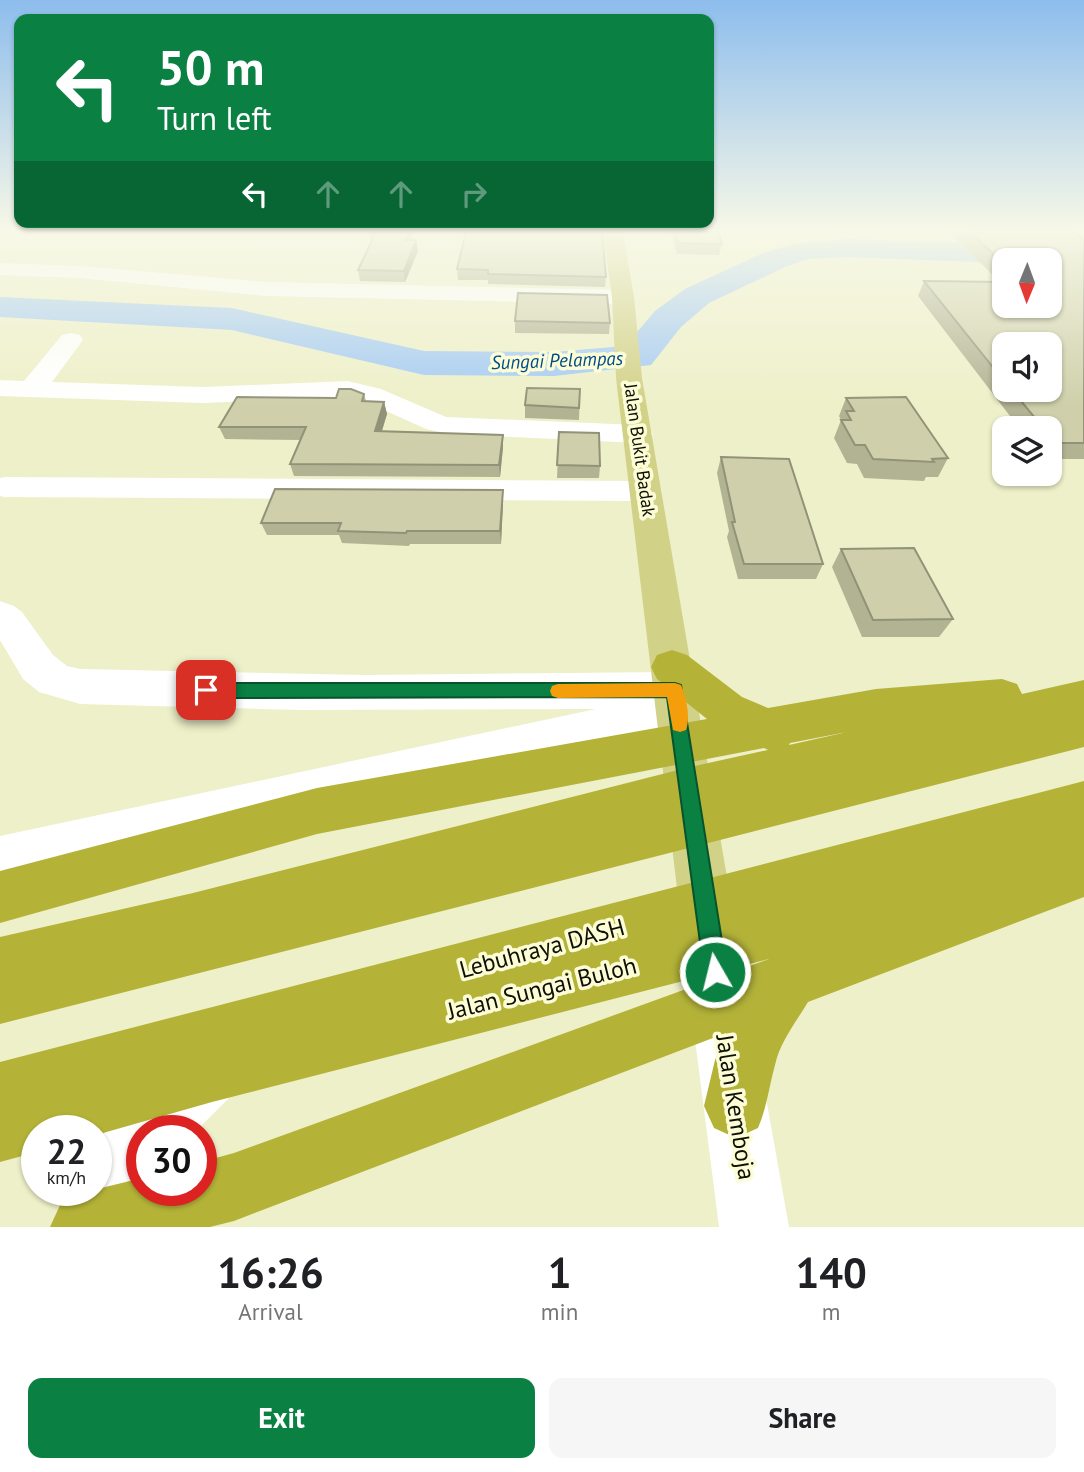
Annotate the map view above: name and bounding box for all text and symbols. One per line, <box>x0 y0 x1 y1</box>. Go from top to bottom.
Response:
text: 50 m <box>157 35 264 99</box>
icon: left <box>42 42 133 133</box>
text: Turn left <box>157 97 272 139</box>
icon: left <box>236 175 274 213</box>
icon: ahead <box>309 175 347 213</box>
icon: ahead <box>382 175 420 213</box>
icon: right <box>455 175 493 213</box>
north arrow <box>992 248 1062 318</box>
map controls <box>992 248 1062 486</box>
button: sound <box>992 332 1062 402</box>
water label: Sungai Pelampas <box>490 346 624 374</box>
street label: Jalan Bukit Badak <box>619 381 661 518</box>
button: layers <box>992 416 1062 486</box>
pin <box>176 660 236 720</box>
icon: arrive <box>187 671 225 709</box>
street label: Lebuhraya DASH <box>456 911 628 985</box>
position arrow <box>678 935 752 1009</box>
street label: Jalan Sungai Buloh <box>443 950 640 1027</box>
street label: Jalan Kemboja <box>709 1031 763 1182</box>
speed limit sign: 30 <box>126 1115 217 1206</box>
text: 22 <box>47 1128 86 1174</box>
text: km/h <box>47 1166 86 1189</box>
text: 16:26 <box>217 1245 324 1300</box>
text: 1 <box>548 1245 571 1300</box>
text: 140 <box>795 1245 867 1300</box>
text: Arrival <box>238 1297 303 1326</box>
text: min <box>541 1297 578 1326</box>
text: m <box>822 1297 840 1326</box>
button: Exit <box>28 1378 535 1458</box>
button: Share <box>549 1378 1056 1458</box>

